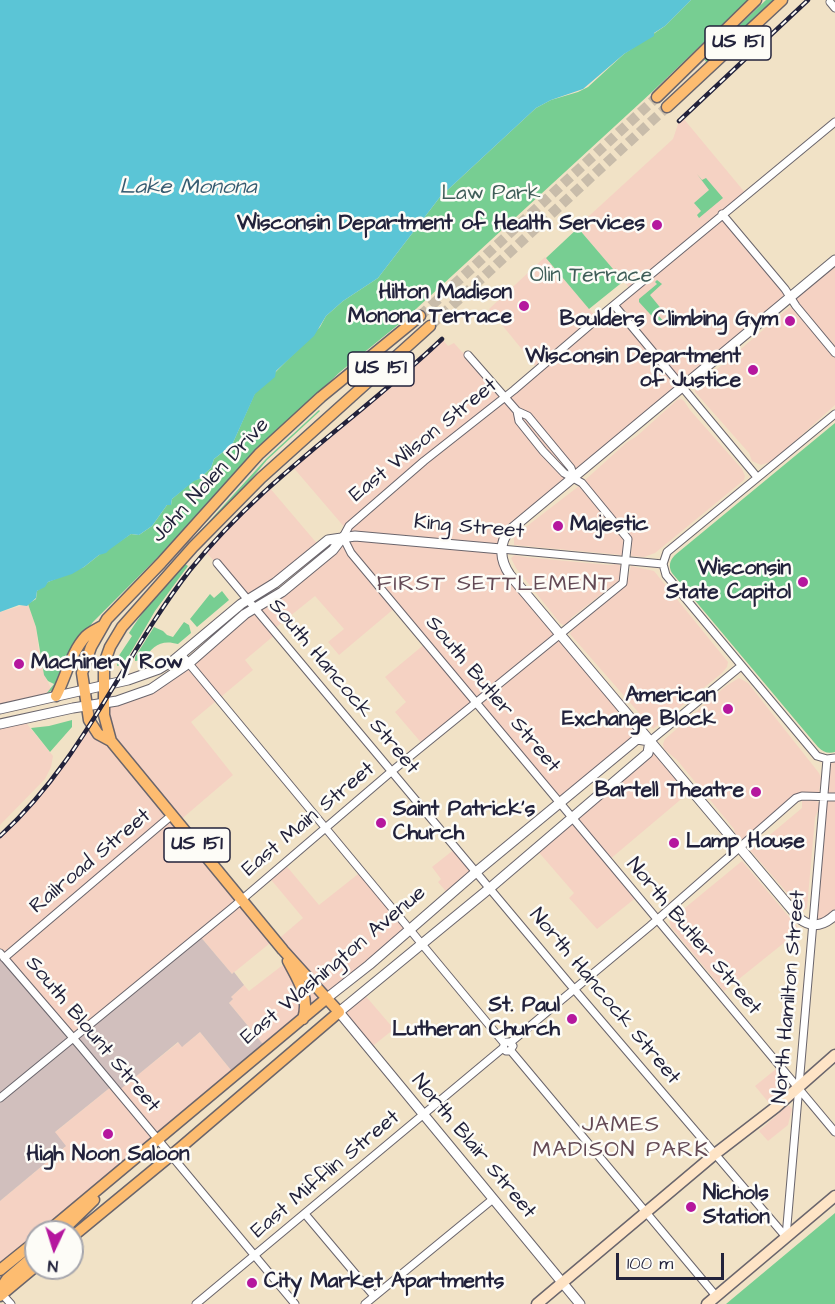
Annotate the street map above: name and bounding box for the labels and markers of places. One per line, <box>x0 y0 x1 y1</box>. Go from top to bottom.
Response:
place label: Wisconsin Department of Health Services <box>237 212 645 238</box>
marker: Wisconsin Department of Health Services <box>650 218 664 232</box>
place label: Hilton Madison Monona Terrace <box>348 281 512 331</box>
marker: Hilton Madison Monona Terrace <box>517 299 531 313</box>
place label: Boulders Climbing Gym <box>560 308 778 334</box>
marker: Boulders Climbing Gym <box>783 314 797 328</box>
place label: Wisconsin Department of Justice <box>525 345 741 395</box>
marker: Wisconsin Department of Justice <box>746 363 760 377</box>
place label: Majestic <box>570 513 649 539</box>
marker: Majestic <box>551 519 565 533</box>
place label: Wisconsin State Capitol <box>666 557 791 607</box>
marker: Wisconsin State Capitol <box>796 575 810 589</box>
place label: Machinery Row <box>31 651 183 677</box>
marker: Machinery Row <box>12 657 26 671</box>
place label: American Exchange Block <box>562 684 716 734</box>
marker: American Exchange Block <box>721 702 735 716</box>
place label: Bartell Theatre <box>595 779 744 805</box>
marker: Bartell Theatre <box>749 785 763 799</box>
place label: Saint Patrick's Church <box>393 798 535 848</box>
marker: Saint Patrick's Church <box>374 816 388 830</box>
place label: Lamp House <box>686 830 805 856</box>
marker: Lamp House <box>667 836 681 850</box>
place label: St. Paul Lutheran Church <box>392 994 560 1044</box>
marker: St. Paul Lutheran Church <box>565 1012 579 1026</box>
marker: High Noon Saloon <box>101 1127 115 1141</box>
place label: High Noon Saloon <box>27 1143 189 1169</box>
place label: Nichols Station <box>703 1182 770 1232</box>
marker: Nichols Station <box>684 1200 698 1214</box>
place label: City Market Apartments <box>264 1270 504 1296</box>
marker: City Market Apartments <box>245 1276 259 1290</box>

